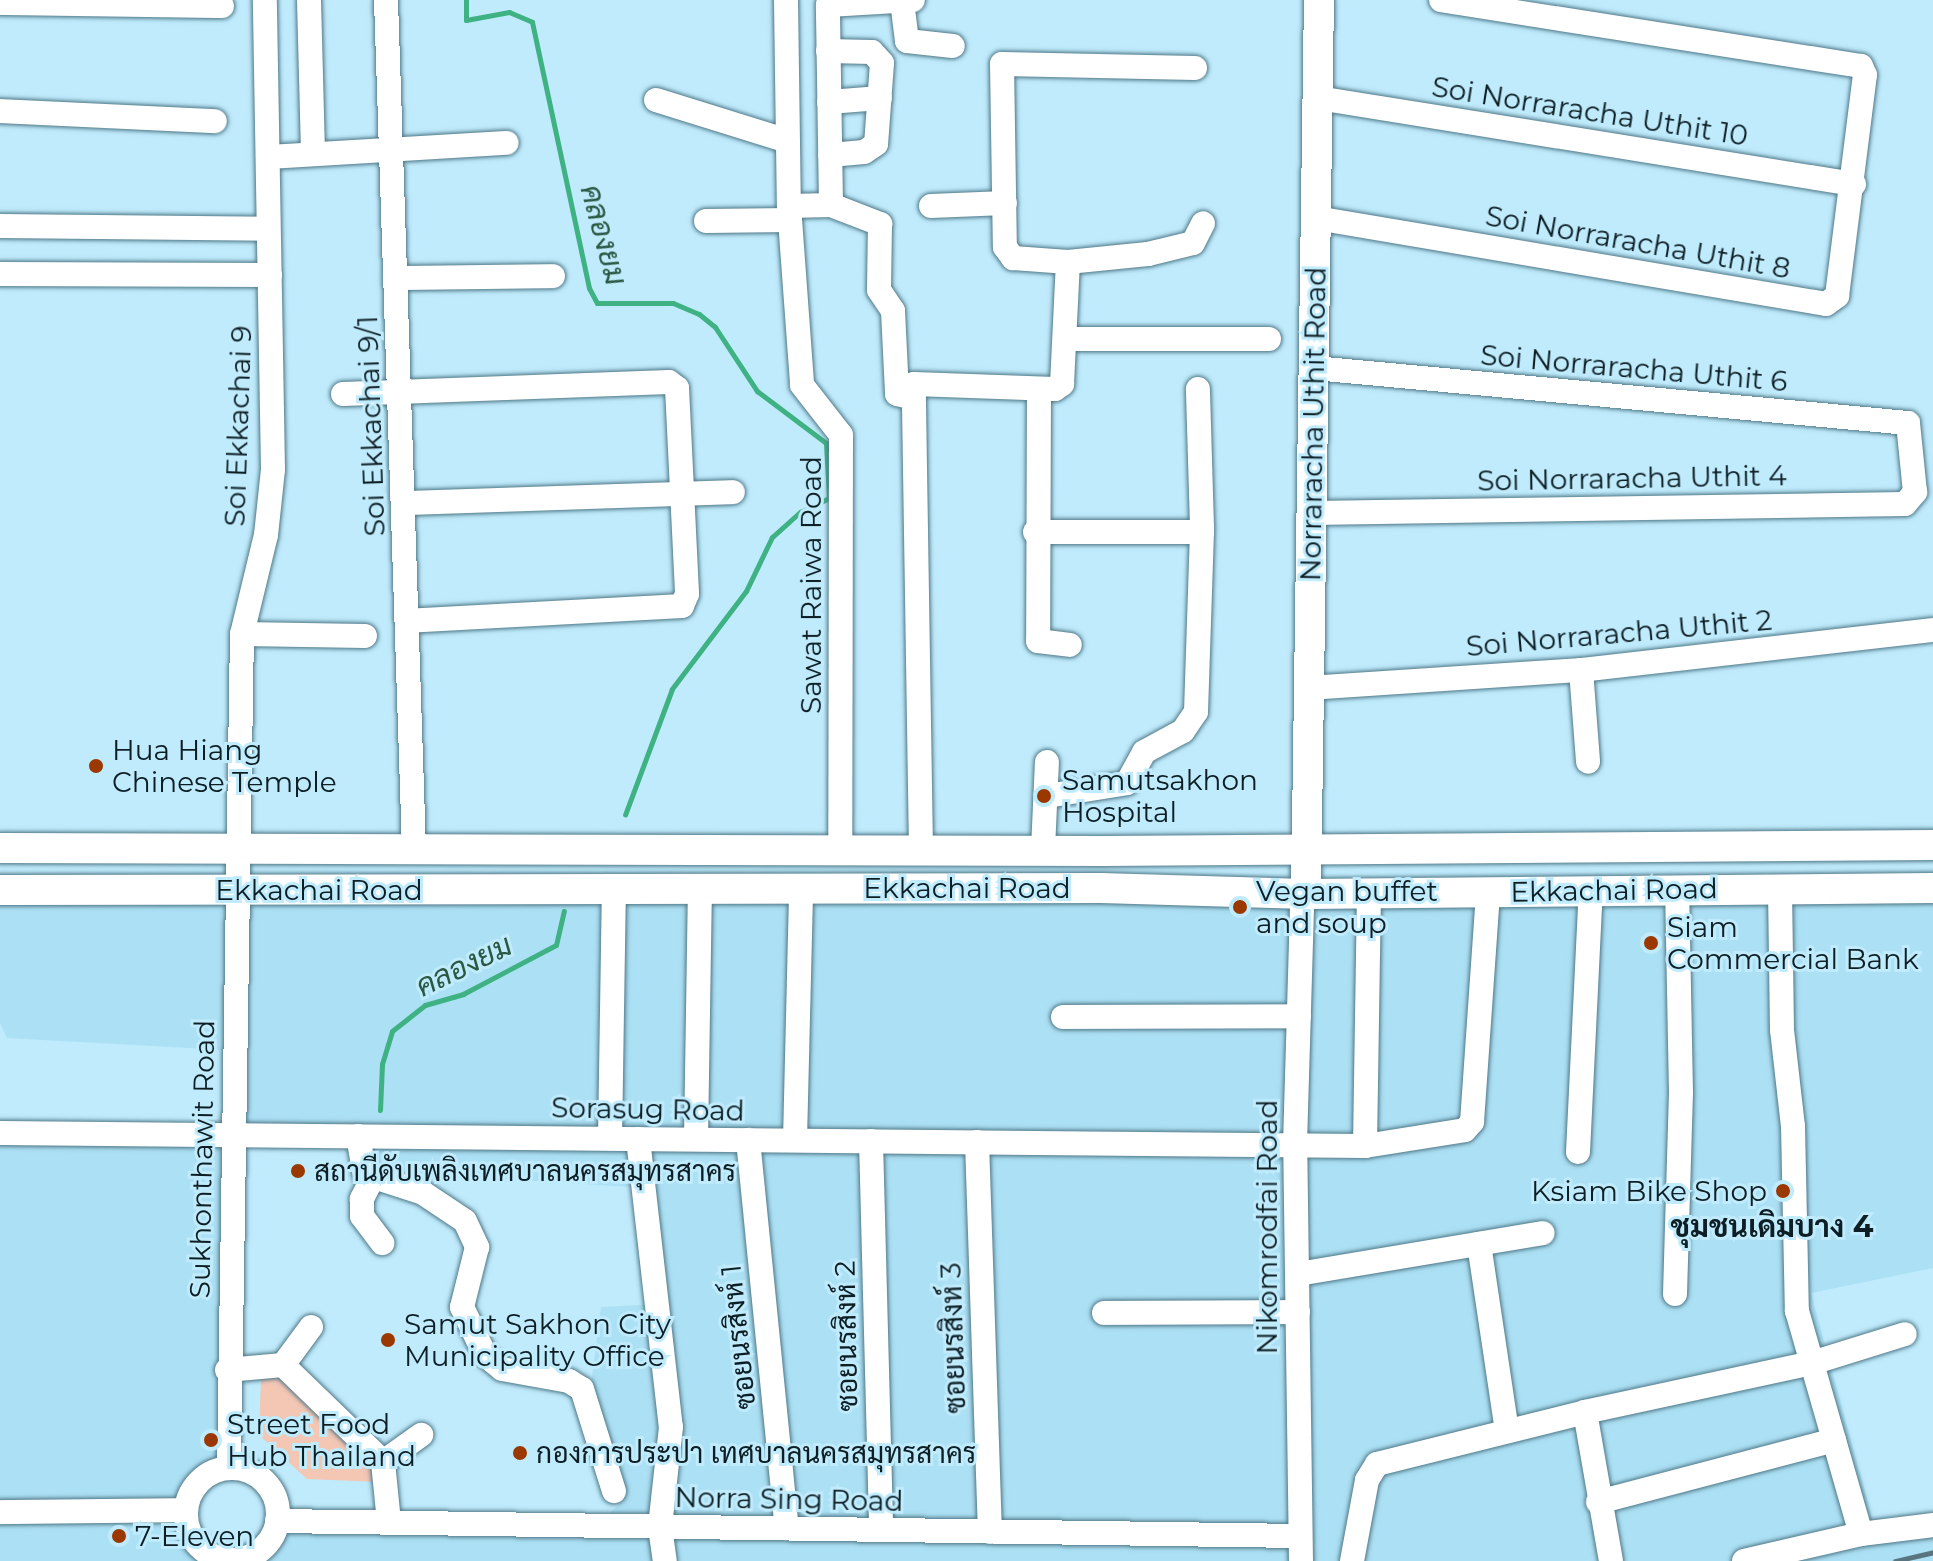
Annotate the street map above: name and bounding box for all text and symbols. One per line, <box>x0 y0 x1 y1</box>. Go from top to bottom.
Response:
street label: Soi Norraracha Uthit 10 <box>1430 69 1750 153</box>
water label: คลองยม <box>572 181 634 289</box>
street label: Soi Norraracha Uthit 8 <box>1483 199 1793 285</box>
street label: Norraracha Uthit Road <box>1293 266 1333 582</box>
street label: Soi Ekkachai 9/1 <box>350 315 392 537</box>
street label: Soi Ekkachai 9 <box>218 325 258 527</box>
street label: Soi Norraracha Uthit 6 <box>1479 338 1789 398</box>
street label: Sawat Raiwa Road <box>794 456 828 714</box>
street label: Soi Norraracha Uthit 4 <box>1477 459 1787 497</box>
street label: Soi Norraracha Uthit 2 <box>1465 603 1773 663</box>
place label: Hua Hiang Chinese Temple <box>112 733 337 799</box>
marker: Hua Hiang Chinese Temple <box>87 757 105 775</box>
place label: Samutsakhon Hospital <box>1062 763 1258 829</box>
marker: Samutsakhon Hospital <box>1033 785 1055 807</box>
street label: Ekkachai Road <box>863 871 1071 905</box>
street label: Ekkachai Road <box>1510 871 1718 909</box>
street label: Ekkachai Road <box>215 873 423 907</box>
place label: Vegan buffet and soup <box>1256 874 1438 940</box>
marker: Vegan buffet and soup <box>1231 898 1249 916</box>
place label: Siam Commercial Bank <box>1667 910 1919 976</box>
water label: คลองยม <box>410 927 518 1005</box>
marker: Siam Commercial Bank <box>1642 934 1660 952</box>
street label: Sukhonthawit Road <box>183 1019 221 1299</box>
street label: Sorasug Road <box>551 1091 745 1127</box>
street label: Nikomrodfai Road <box>1250 1100 1284 1354</box>
place label: สถานีดับเพลิงเทศบาลนครสมุทรสาคร <box>314 1154 736 1188</box>
marker: สถานีดับเพลิงเทศบาลนครสมุทรสาคร <box>289 1162 307 1180</box>
place label: Ksiam Bike Shop <box>1531 1174 1767 1208</box>
marker: Ksiam Bike Shop <box>1774 1182 1792 1200</box>
district label: ชุมชนเดิมบาง 4 <box>1671 1209 1873 1245</box>
street label: ซอยนรสิงห์ 2 <box>828 1260 864 1412</box>
street label: ซอยนรสิงห์ 3 <box>934 1262 972 1414</box>
street label: ซอยนรสิงห์ 1 <box>714 1263 762 1411</box>
place label: Samut Sakhon City Municipality Office <box>404 1307 671 1373</box>
marker: Samut Sakhon City Municipality Office <box>379 1331 397 1349</box>
place label: Street Food Hub Thailand <box>227 1407 416 1473</box>
marker: Street Food Hub Thailand <box>202 1431 220 1449</box>
place label: กองการประปา เทศบาลนครสมุทรสาคร <box>536 1436 976 1470</box>
marker: กองการประปา เทศบาลนครสมุทรสาคร <box>511 1444 529 1462</box>
street label: Norra Sing Road <box>674 1480 904 1518</box>
place label: 7-Eleven <box>135 1519 254 1553</box>
marker: 7-Eleven <box>110 1527 128 1545</box>

